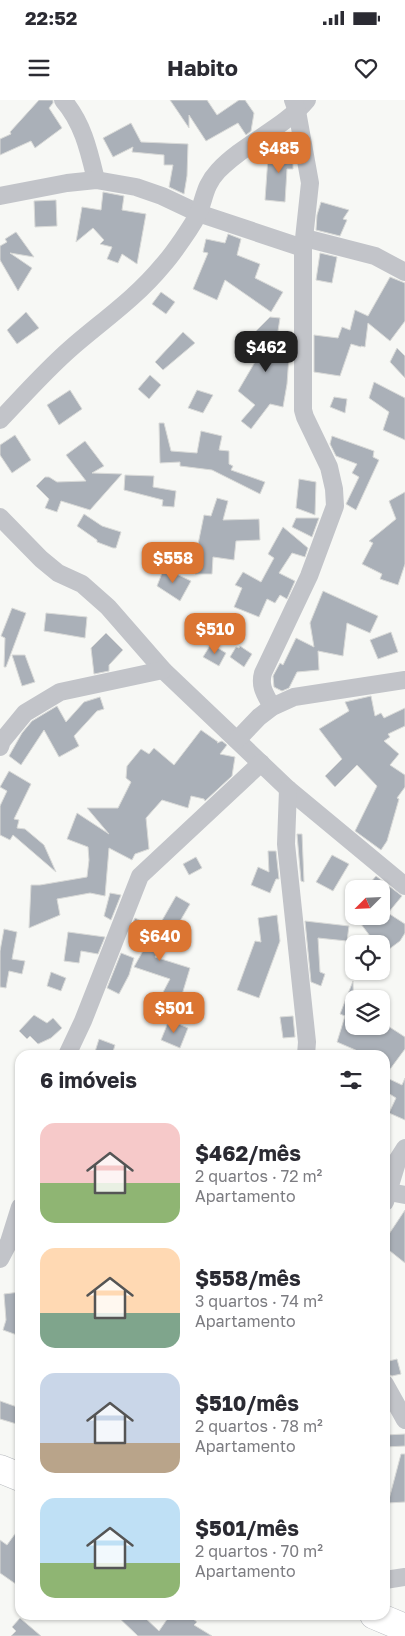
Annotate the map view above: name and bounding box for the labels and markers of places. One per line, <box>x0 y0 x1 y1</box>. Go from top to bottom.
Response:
pin: $485 <box>249 132 309 174</box>
pin: $462 <box>236 330 296 373</box>
pin: $558 <box>143 542 203 584</box>
pin: $510 <box>185 612 245 655</box>
pin: $640 <box>130 920 190 962</box>
pin: $501 <box>144 992 204 1034</box>

